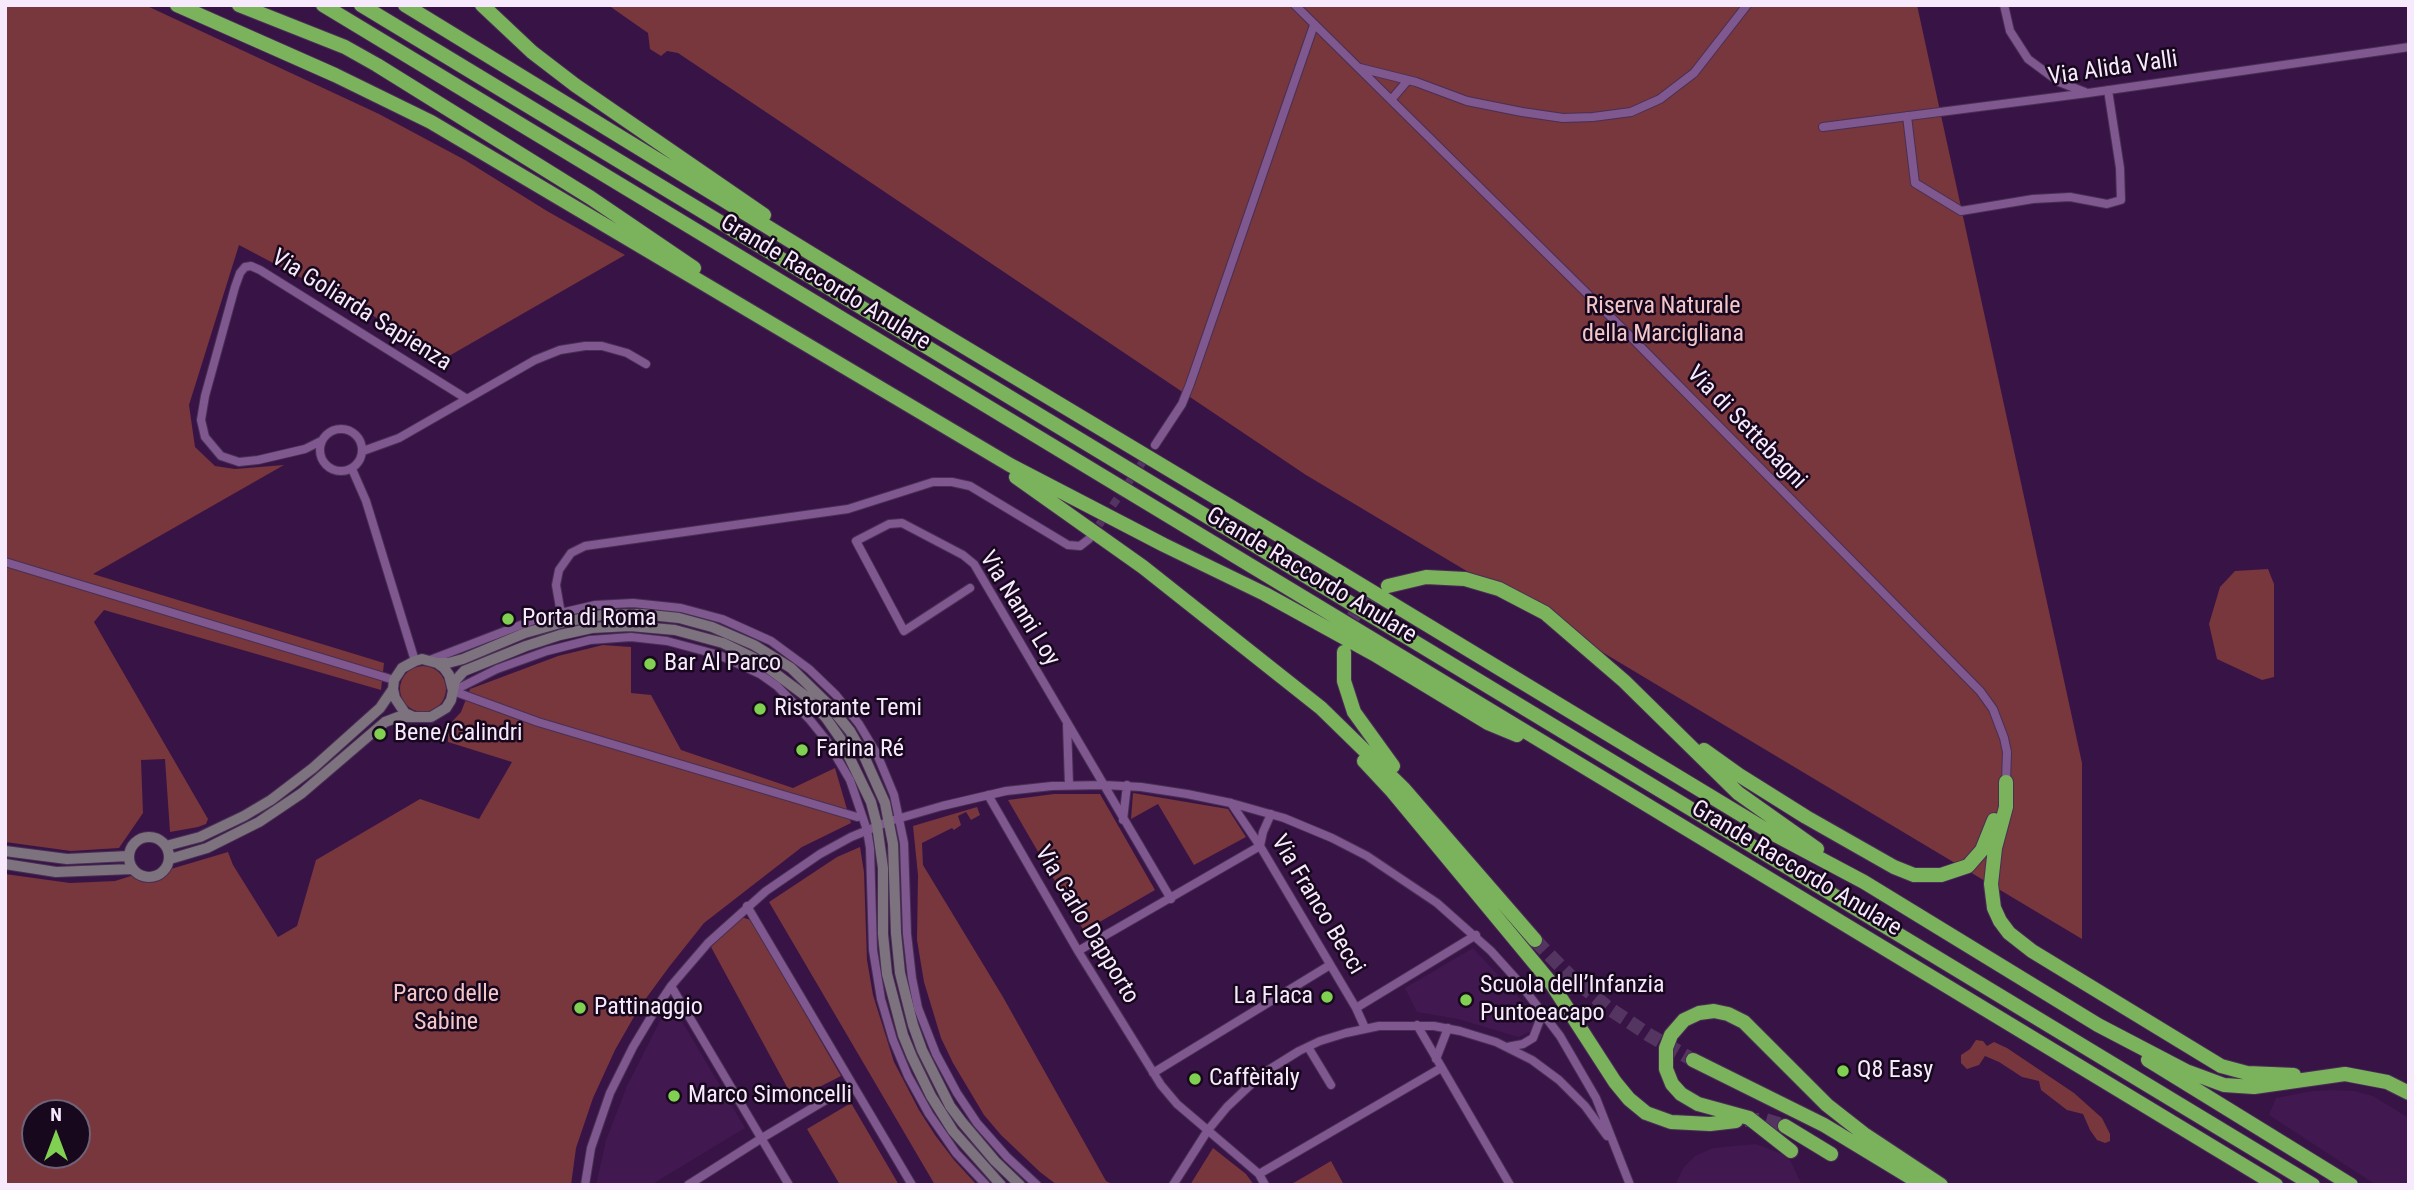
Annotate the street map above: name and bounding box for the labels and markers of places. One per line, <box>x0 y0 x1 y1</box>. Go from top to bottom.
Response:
place label: Porta di Roma <box>522 605 656 633</box>
marker: Porta di Roma <box>500 611 516 627</box>
place label: Bar Al Parco <box>664 650 781 678</box>
marker: Bar Al Parco <box>642 656 658 672</box>
place label: Ristorante Temi <box>774 695 922 723</box>
marker: Ristorante Temi <box>752 701 768 717</box>
place label: Bene/Calindri <box>394 720 523 748</box>
marker: Bene/Calindri <box>372 726 388 742</box>
place label: Farina Ré <box>816 736 904 764</box>
marker: Farina Ré <box>794 742 810 758</box>
place label: Scuola dell’Infanzia Puntoeacapo <box>1480 972 1664 1028</box>
place label: La Flaca <box>1233 983 1313 1011</box>
marker: La Flaca <box>1319 989 1335 1005</box>
marker: Scuola dell’Infanzia Puntoeacapo <box>1458 992 1474 1008</box>
place label: Pattinaggio <box>594 994 703 1022</box>
marker: Pattinaggio <box>572 1000 588 1016</box>
place label: Q8 Easy <box>1857 1057 1933 1085</box>
marker: Q8 Easy <box>1835 1063 1851 1079</box>
place label: Caffèitaly <box>1209 1065 1300 1093</box>
marker: Caffèitaly <box>1187 1071 1203 1087</box>
place label: Marco Simoncelli <box>688 1082 852 1110</box>
marker: Marco Simoncelli <box>666 1088 682 1104</box>

